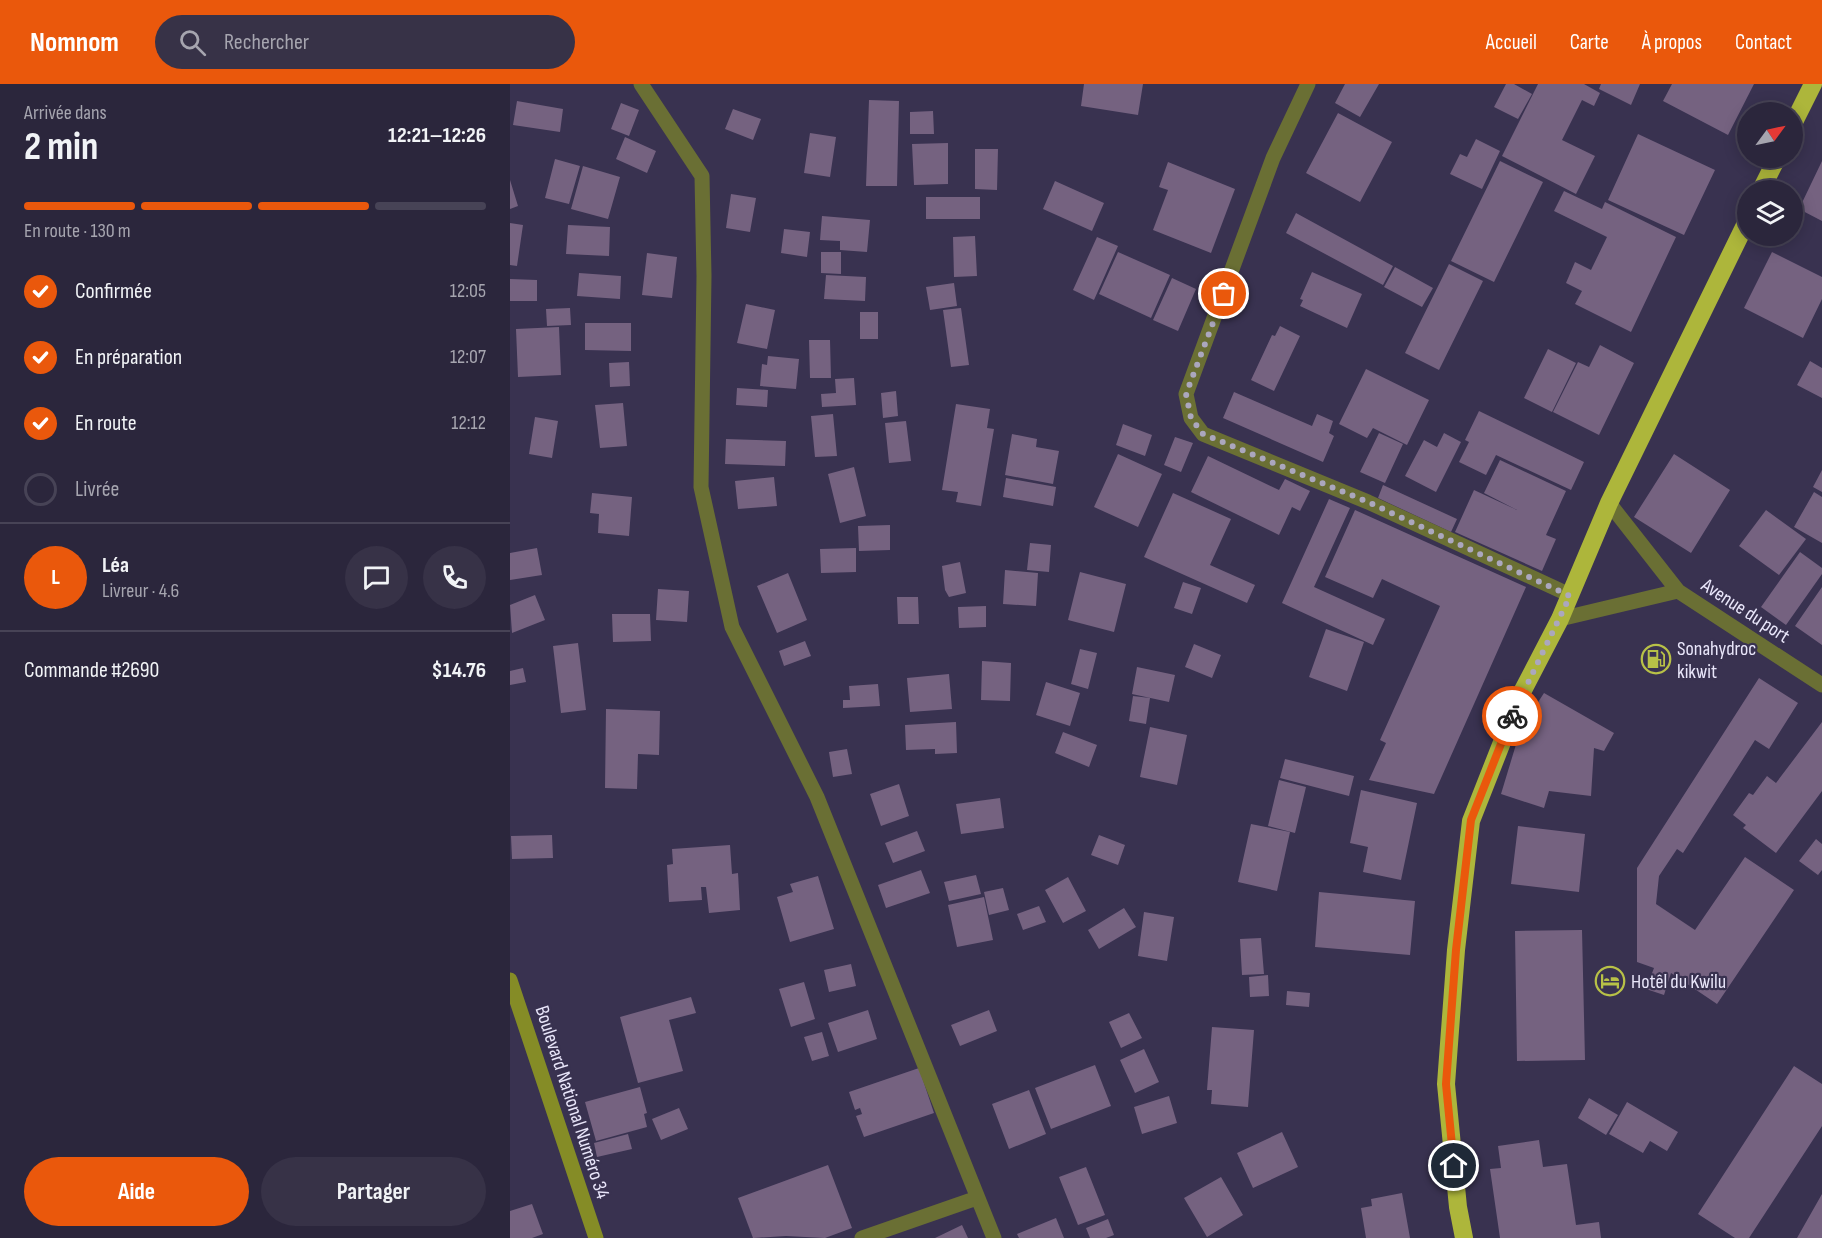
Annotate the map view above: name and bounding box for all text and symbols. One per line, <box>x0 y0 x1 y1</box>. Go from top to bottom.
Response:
search box <box>155 15 575 69</box>
text: Nomnom <box>30 26 119 59</box>
icon: search <box>176 26 209 59</box>
text: Rechercher <box>224 29 309 56</box>
text: Accueil <box>1486 30 1537 55</box>
text: Carte <box>1570 30 1609 55</box>
text: À propos <box>1642 30 1702 55</box>
text: Contact <box>1735 30 1792 55</box>
text: Arrivée dans <box>24 101 107 125</box>
north arrow <box>1737 102 1803 168</box>
map controls <box>1737 102 1803 246</box>
text: 12:21–12:26 <box>388 122 486 149</box>
text: 2 min <box>24 124 98 171</box>
button: layers <box>1737 180 1803 246</box>
text: En route · 130 m <box>24 219 131 243</box>
pin <box>1198 268 1249 319</box>
icon: check <box>24 275 57 308</box>
icon: bag <box>1207 277 1240 310</box>
text: Confirmée <box>75 278 152 305</box>
text: 12:05 <box>450 279 486 303</box>
icon: check <box>24 341 57 374</box>
text: En préparation <box>75 344 182 371</box>
text: 12:07 <box>450 345 486 369</box>
icon: check <box>24 407 57 440</box>
text: En route <box>75 410 137 437</box>
text: 12:12 <box>451 411 486 435</box>
text: Livrée <box>75 476 119 503</box>
button: chat <box>345 546 408 609</box>
button: phone <box>423 546 486 609</box>
text: Léa <box>102 552 129 579</box>
text: L <box>51 564 60 591</box>
street label: Avenue du port <box>1696 573 1794 648</box>
text: Livreur · 4.6 <box>102 579 179 603</box>
place label: Sonahydroc kikwit <box>1677 637 1756 684</box>
fuel station icon: Sonahydroc kikwit <box>1640 643 1672 675</box>
text: Commande #2690 <box>24 657 159 684</box>
text: $14.76 <box>432 657 486 684</box>
courier <box>1482 686 1542 746</box>
icon: bike <box>1496 700 1529 733</box>
hotel icon: Hotêl du Kwilu <box>1594 965 1626 997</box>
place label: Hotêl du Kwilu <box>1631 970 1726 994</box>
street label: Boulevard National Numéro 34 <box>529 1003 615 1202</box>
pin <box>1428 1140 1479 1191</box>
icon: home <box>1437 1149 1470 1182</box>
button: Aide <box>24 1157 249 1226</box>
button: Partager <box>261 1157 486 1226</box>

